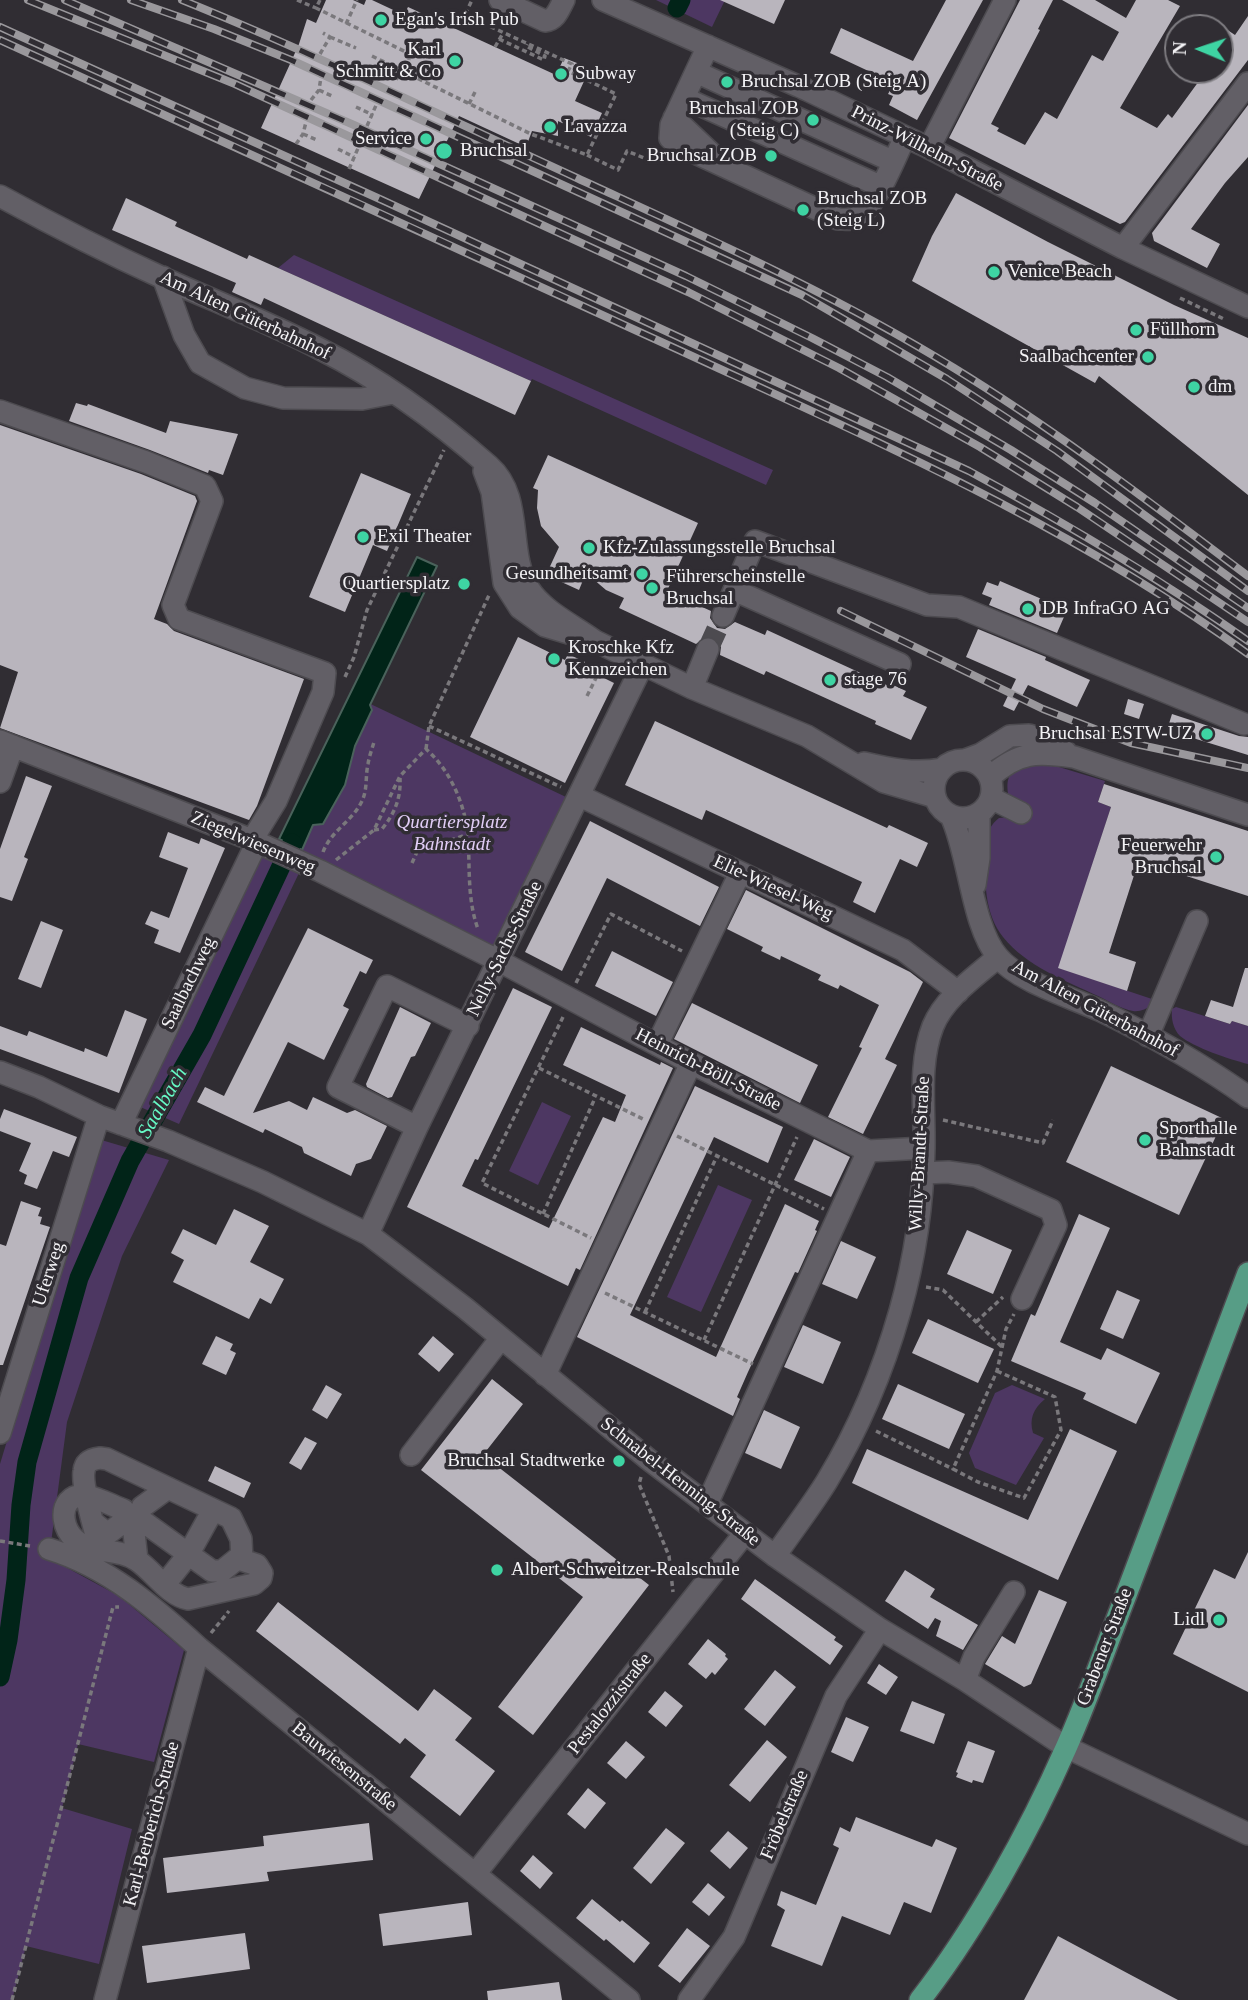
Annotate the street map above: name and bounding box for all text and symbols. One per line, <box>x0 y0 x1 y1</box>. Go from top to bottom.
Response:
place label: Egan's Irish Pub <box>395 9 519 31</box>
marker: Egan's Irish Pub <box>373 12 389 28</box>
north arrow <box>1164 14 1234 84</box>
place label: Karl Schmitt & Co <box>335 39 441 83</box>
text: N <box>1169 41 1190 56</box>
marker: Karl Schmitt & Co <box>447 53 463 69</box>
place label: Subway <box>575 63 636 85</box>
marker: Subway <box>553 66 569 82</box>
place label: Bruchsal ZOB (Steig A) <box>741 71 926 93</box>
marker: Bruchsal ZOB (Steig A) <box>719 74 735 90</box>
place label: Bruchsal ZOB (Steig C) <box>689 98 799 142</box>
street label: Prinz-Wilhelm-Straße <box>847 101 1007 197</box>
marker: Bruchsal ZOB (Steig C) <box>805 112 821 128</box>
place label: Lavazza <box>564 116 627 138</box>
marker: Lavazza <box>542 119 558 135</box>
place label: Service <box>355 128 412 150</box>
marker: Service <box>418 131 434 147</box>
place label: Bruchsal <box>460 140 528 162</box>
marker: Bruchsal <box>434 141 454 161</box>
place label: Bruchsal ZOB <box>647 145 757 167</box>
marker: Bruchsal ZOB <box>763 148 779 164</box>
place label: Bruchsal ZOB (Steig L) <box>817 188 927 232</box>
marker: Bruchsal ZOB (Steig L) <box>795 202 811 218</box>
place label: Venice Beach <box>1008 261 1112 283</box>
marker: Venice Beach <box>986 264 1002 280</box>
street label: Am Alten Güterbahnhof <box>156 266 334 366</box>
place label: Füllhorn <box>1150 319 1215 341</box>
marker: Füllhorn <box>1128 322 1144 338</box>
place label: Saalbachcenter <box>1019 346 1134 368</box>
marker: Saalbachcenter <box>1140 349 1156 365</box>
place label: dm <box>1208 376 1232 398</box>
marker: dm <box>1186 379 1202 395</box>
place label: Exil Theater <box>377 526 471 548</box>
marker: Exil Theater <box>355 529 371 545</box>
place label: Kfz-Zulassungsstelle Bruchsal <box>603 537 836 559</box>
marker: Kfz-Zulassungsstelle Bruchsal <box>581 540 597 556</box>
place label: Gesundheitsamt <box>506 563 628 585</box>
marker: Gesundheitsamt <box>634 566 650 582</box>
place label: Führerscheinstelle Bruchsal <box>666 566 805 610</box>
place label: Quartiersplatz <box>342 573 450 595</box>
marker: Quartiersplatz <box>456 576 472 592</box>
marker: Führerscheinstelle Bruchsal <box>644 580 660 596</box>
place label: DB InfraGO AG <box>1042 598 1170 620</box>
marker: DB InfraGO AG <box>1020 601 1036 617</box>
place label: Kroschke Kfz Kennzeichen <box>568 637 674 681</box>
marker: Kroschke Kfz Kennzeichen <box>546 651 562 667</box>
place label: stage 76 <box>844 669 907 691</box>
marker: stage 76 <box>822 672 838 688</box>
place label: Bruchsal ESTW-UZ <box>1038 723 1193 745</box>
marker: Bruchsal ESTW-UZ <box>1199 726 1215 742</box>
street label: Ziegelwiesenweg <box>187 807 319 879</box>
park label: Quartiersplatz Bahnstadt <box>397 812 507 856</box>
place label: Feuerwehr Bruchsal <box>1121 835 1202 879</box>
marker: Feuerwehr Bruchsal <box>1208 849 1224 865</box>
street label: Elie-Wiesel-Weg <box>709 850 837 926</box>
street label: Nelly-Sachs-Straße <box>462 878 548 1020</box>
street label: Saalbachweg <box>157 933 221 1033</box>
street label: Am Alten Güterbahnhof <box>1008 955 1182 1063</box>
street label: Heinrich-Böll-Straße <box>631 1023 785 1117</box>
water label: Saalbach <box>133 1063 193 1143</box>
street label: Willy-Brandt-Straße <box>905 1076 935 1232</box>
place label: Sporthalle Bahnstadt <box>1159 1118 1237 1162</box>
marker: Sporthalle Bahnstadt <box>1137 1132 1153 1148</box>
street label: Uferweg <box>28 1239 70 1309</box>
street label: Schnabel-Henning-Straße <box>596 1413 764 1551</box>
place label: Bruchsal Stadtwerke <box>447 1450 605 1472</box>
marker: Bruchsal Stadtwerke <box>611 1453 627 1469</box>
place label: Albert-Schweitzer-Realschule <box>511 1559 740 1581</box>
marker: Albert-Schweitzer-Realschule <box>489 1562 505 1578</box>
street label: Grabener Straße <box>1072 1585 1138 1709</box>
place label: Lidl <box>1173 1609 1205 1631</box>
marker: Lidl <box>1211 1612 1227 1628</box>
street label: Pestalozzistraße <box>563 1649 657 1759</box>
street label: Bauwiesenstraße <box>287 1718 401 1816</box>
street label: Karl-Berberich-Straße <box>119 1739 185 1909</box>
street label: Fröbelstraße <box>756 1767 814 1863</box>

